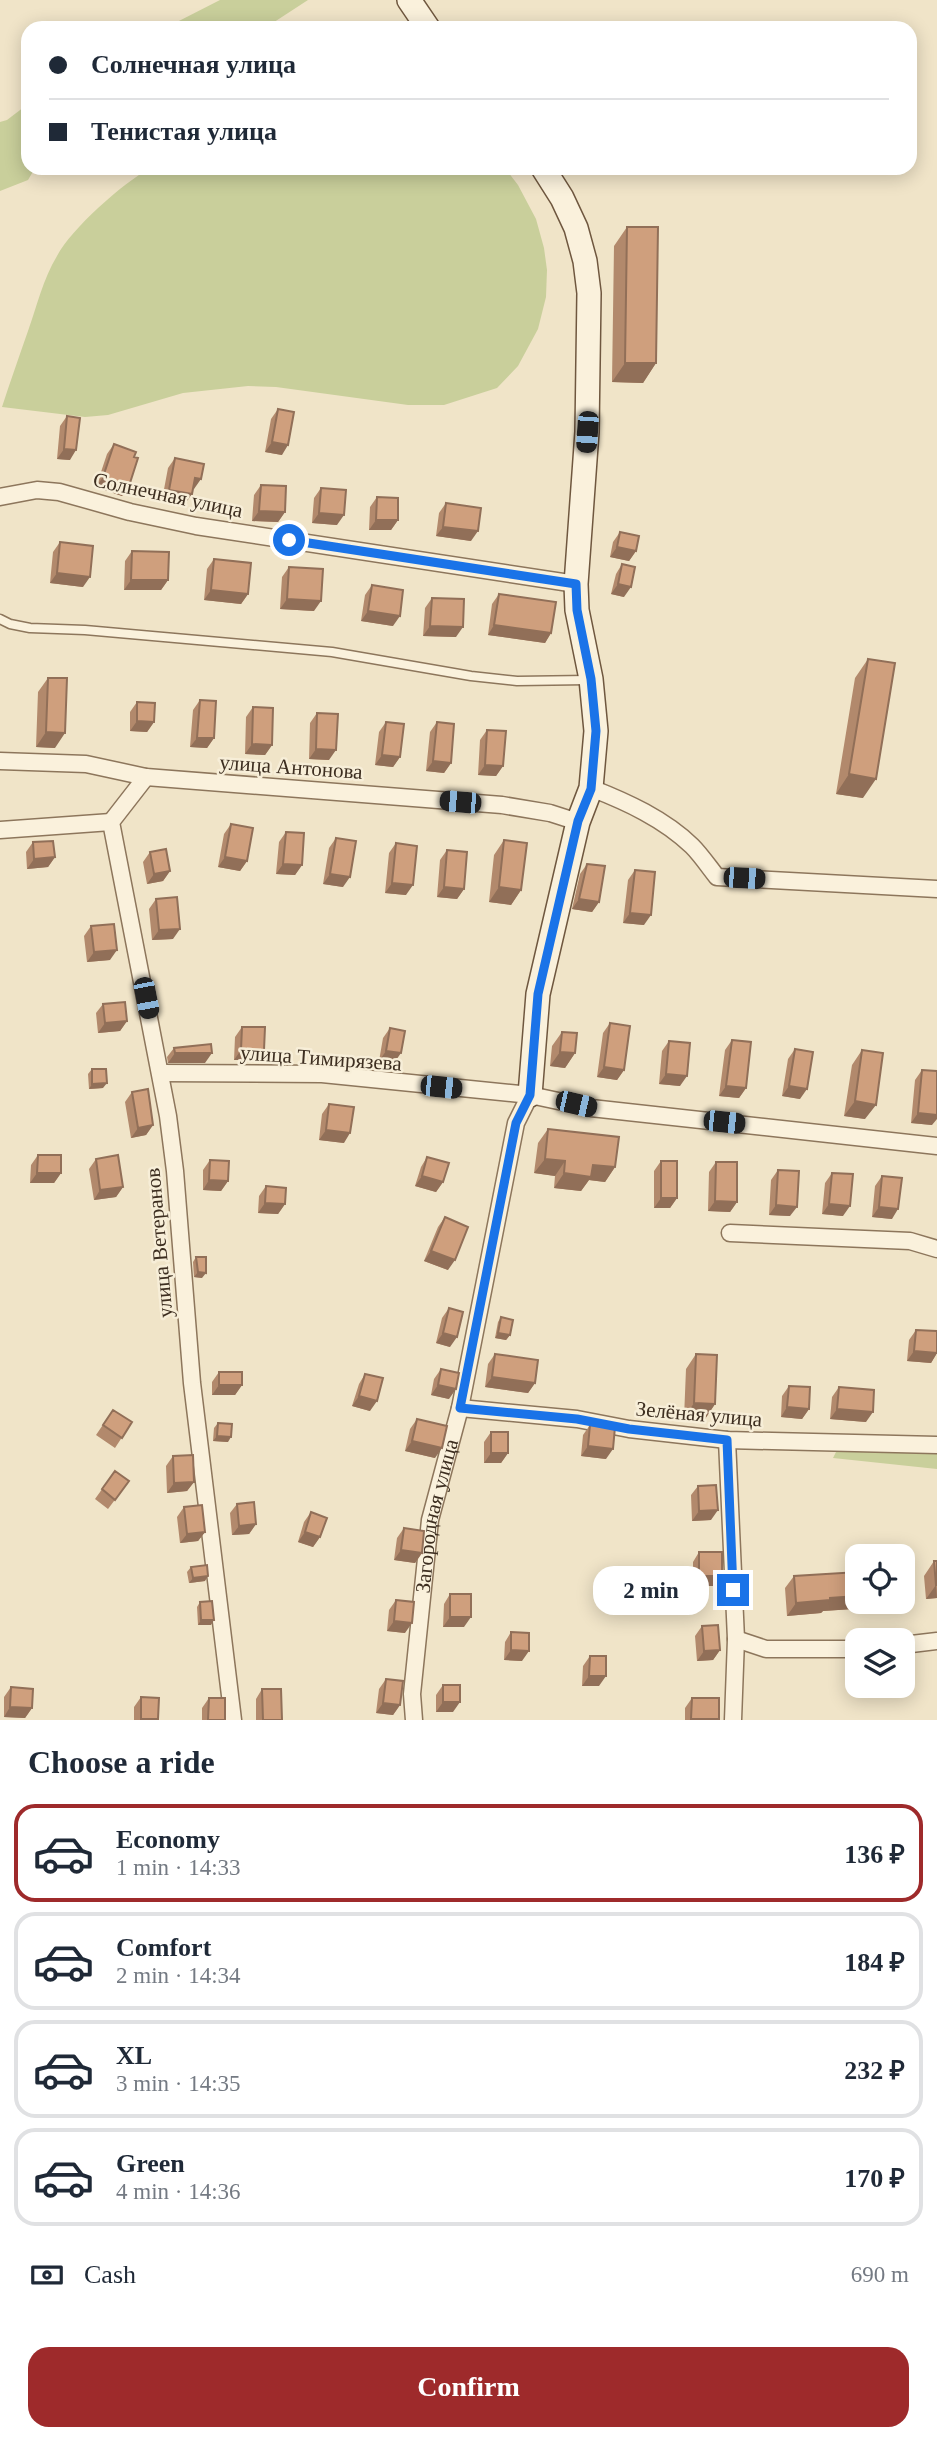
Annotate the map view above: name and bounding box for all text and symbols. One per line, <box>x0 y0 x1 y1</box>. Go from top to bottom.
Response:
text: Солнечная улица <box>91 50 296 79</box>
text: Тенистая улица <box>91 117 277 146</box>
car <box>576 410 599 454</box>
street label: Солнечная улица <box>91 467 246 523</box>
route start <box>273 524 305 556</box>
street label: улица Антонова <box>219 750 364 784</box>
car <box>439 790 482 814</box>
car <box>723 866 766 890</box>
car <box>132 975 161 1021</box>
street label: улица Тимирязева <box>239 1040 403 1076</box>
car <box>420 1074 463 1100</box>
car <box>554 1089 599 1119</box>
car <box>703 1109 746 1135</box>
street label: улица Ветеранов <box>140 1167 178 1319</box>
street label: Зелёная улица <box>635 1397 764 1432</box>
street label: Загородная улица <box>411 1436 463 1594</box>
map controls <box>845 1544 915 1698</box>
button: locate <box>845 1544 915 1614</box>
callout: 2 min <box>593 1566 708 1614</box>
route end <box>717 1574 749 1606</box>
text: 2 min <box>623 1578 679 1603</box>
button: layers <box>845 1628 915 1698</box>
text: Choose a ride <box>28 1744 215 1780</box>
icon: car <box>32 1822 95 1885</box>
text: Economy <box>116 1825 220 1854</box>
text: 136 ₽ <box>844 1840 905 1869</box>
text: 1 min · 14:33 <box>116 1855 241 1880</box>
icon: car <box>32 1930 95 1993</box>
text: Comfort <box>116 1933 211 1962</box>
text: 184 ₽ <box>844 1948 905 1977</box>
text: 2 min · 14:34 <box>116 1963 241 1988</box>
icon: car <box>32 2038 95 2101</box>
text: XL <box>116 2041 152 2070</box>
text: 232 ₽ <box>844 2056 905 2085</box>
text: 3 min · 14:35 <box>116 2071 241 2096</box>
icon: car <box>32 2146 95 2209</box>
text: Green <box>116 2149 185 2178</box>
text: 170 ₽ <box>844 2164 905 2193</box>
text: 4 min · 14:36 <box>116 2179 241 2204</box>
icon: cash <box>28 2256 66 2294</box>
text: Cash <box>84 2260 136 2289</box>
text: 690 m <box>851 2262 909 2287</box>
button: Confirm <box>28 2347 909 2427</box>

